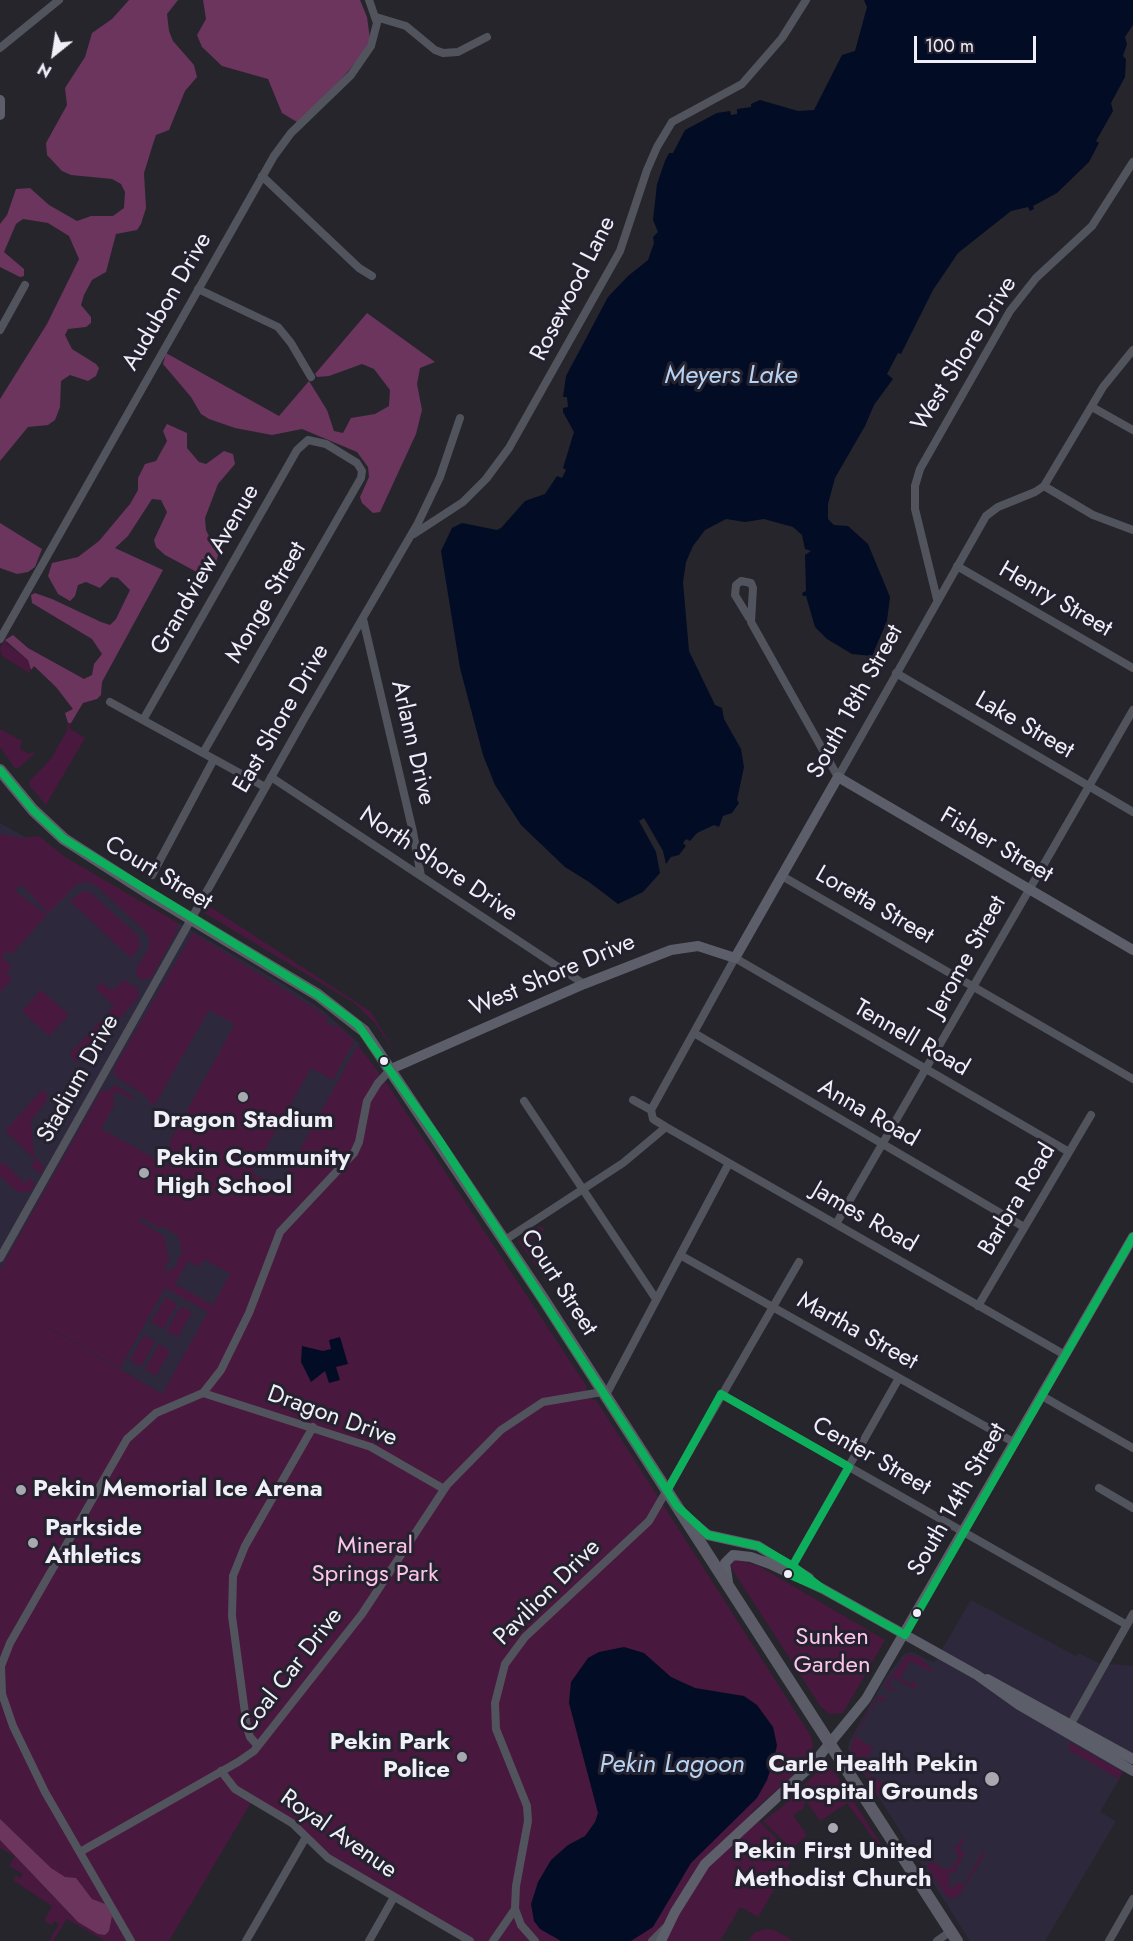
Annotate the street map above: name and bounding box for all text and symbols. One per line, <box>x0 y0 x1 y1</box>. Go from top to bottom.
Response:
north arrow <box>24 24 84 84</box>
scale bar <box>917 24 1038 62</box>
text: 100 m <box>925 33 974 59</box>
text: N <box>33 57 56 83</box>
street label: Rosewood Lane <box>525 212 623 366</box>
street label: Audubon Drive <box>117 228 219 376</box>
street label: West Shore Drive <box>906 272 1024 436</box>
water label: Meyers Lake <box>665 361 797 393</box>
street label: Grandview Avenue <box>146 480 266 660</box>
street label: Monge Street <box>221 537 313 669</box>
street label: Henry Street <box>993 556 1117 644</box>
street label: South 18th Street <box>802 620 910 784</box>
street label: East Shore Drive <box>228 639 336 799</box>
street label: Arlann Drive <box>384 678 440 808</box>
street label: Lake Street <box>969 686 1079 766</box>
street label: North Shore Drive <box>353 801 523 929</box>
street label: Fisher Street <box>934 802 1058 890</box>
street label: Court Street <box>99 831 217 917</box>
street label: Loretta Street <box>810 861 938 951</box>
street label: Jerome Street <box>923 891 1013 1023</box>
street label: West Shore Drive <box>466 928 640 1024</box>
street label: Tennell Road <box>848 994 974 1084</box>
street label: Stadium Drive <box>32 1010 126 1148</box>
unlabelled marker <box>378 1055 390 1067</box>
street label: Anna Road <box>812 1074 924 1154</box>
marker: Dragon Stadium <box>236 1090 250 1104</box>
place label: Dragon Stadium <box>153 1107 333 1135</box>
street label: Barbra Road <box>973 1139 1063 1261</box>
place label: Pekin Community High School <box>156 1145 350 1201</box>
marker: Pekin Community High School <box>137 1166 151 1180</box>
street label: James Road <box>806 1176 922 1260</box>
street label: Court Street <box>513 1225 603 1341</box>
street label: Martha Street <box>792 1287 922 1377</box>
street label: Dragon Drive <box>263 1380 401 1454</box>
street label: Center Street <box>807 1411 935 1503</box>
street label: South 14th Street <box>903 1418 1013 1582</box>
place label: Pekin Memorial Ice Arena <box>33 1476 323 1504</box>
marker: Pekin Memorial Ice Arena <box>14 1483 28 1497</box>
place label: Parkside Athletics <box>45 1515 142 1571</box>
park label: Mineral Springs Park <box>311 1533 439 1589</box>
street label: Pavilion Drive <box>489 1534 607 1652</box>
marker: Parkside Athletics <box>26 1536 40 1550</box>
unlabelled marker <box>782 1568 794 1580</box>
street label: Coal Car Drive <box>234 1603 350 1739</box>
unlabelled marker <box>911 1607 923 1619</box>
park label: Sunken Garden <box>793 1624 871 1680</box>
place label: Pekin Park Police <box>330 1729 450 1785</box>
marker: Pekin Park Police <box>455 1750 469 1764</box>
water label: Pekin Lagoon <box>599 1750 745 1782</box>
place label: Carle Health Pekin Hospital Grounds <box>768 1751 978 1807</box>
marker: Carle Health Pekin Hospital Grounds <box>983 1770 1001 1788</box>
street label: Royal Avenue <box>274 1784 402 1886</box>
marker: Pekin First United Methodist Church <box>826 1821 840 1835</box>
place label: Pekin First United Methodist Church <box>734 1838 932 1894</box>

